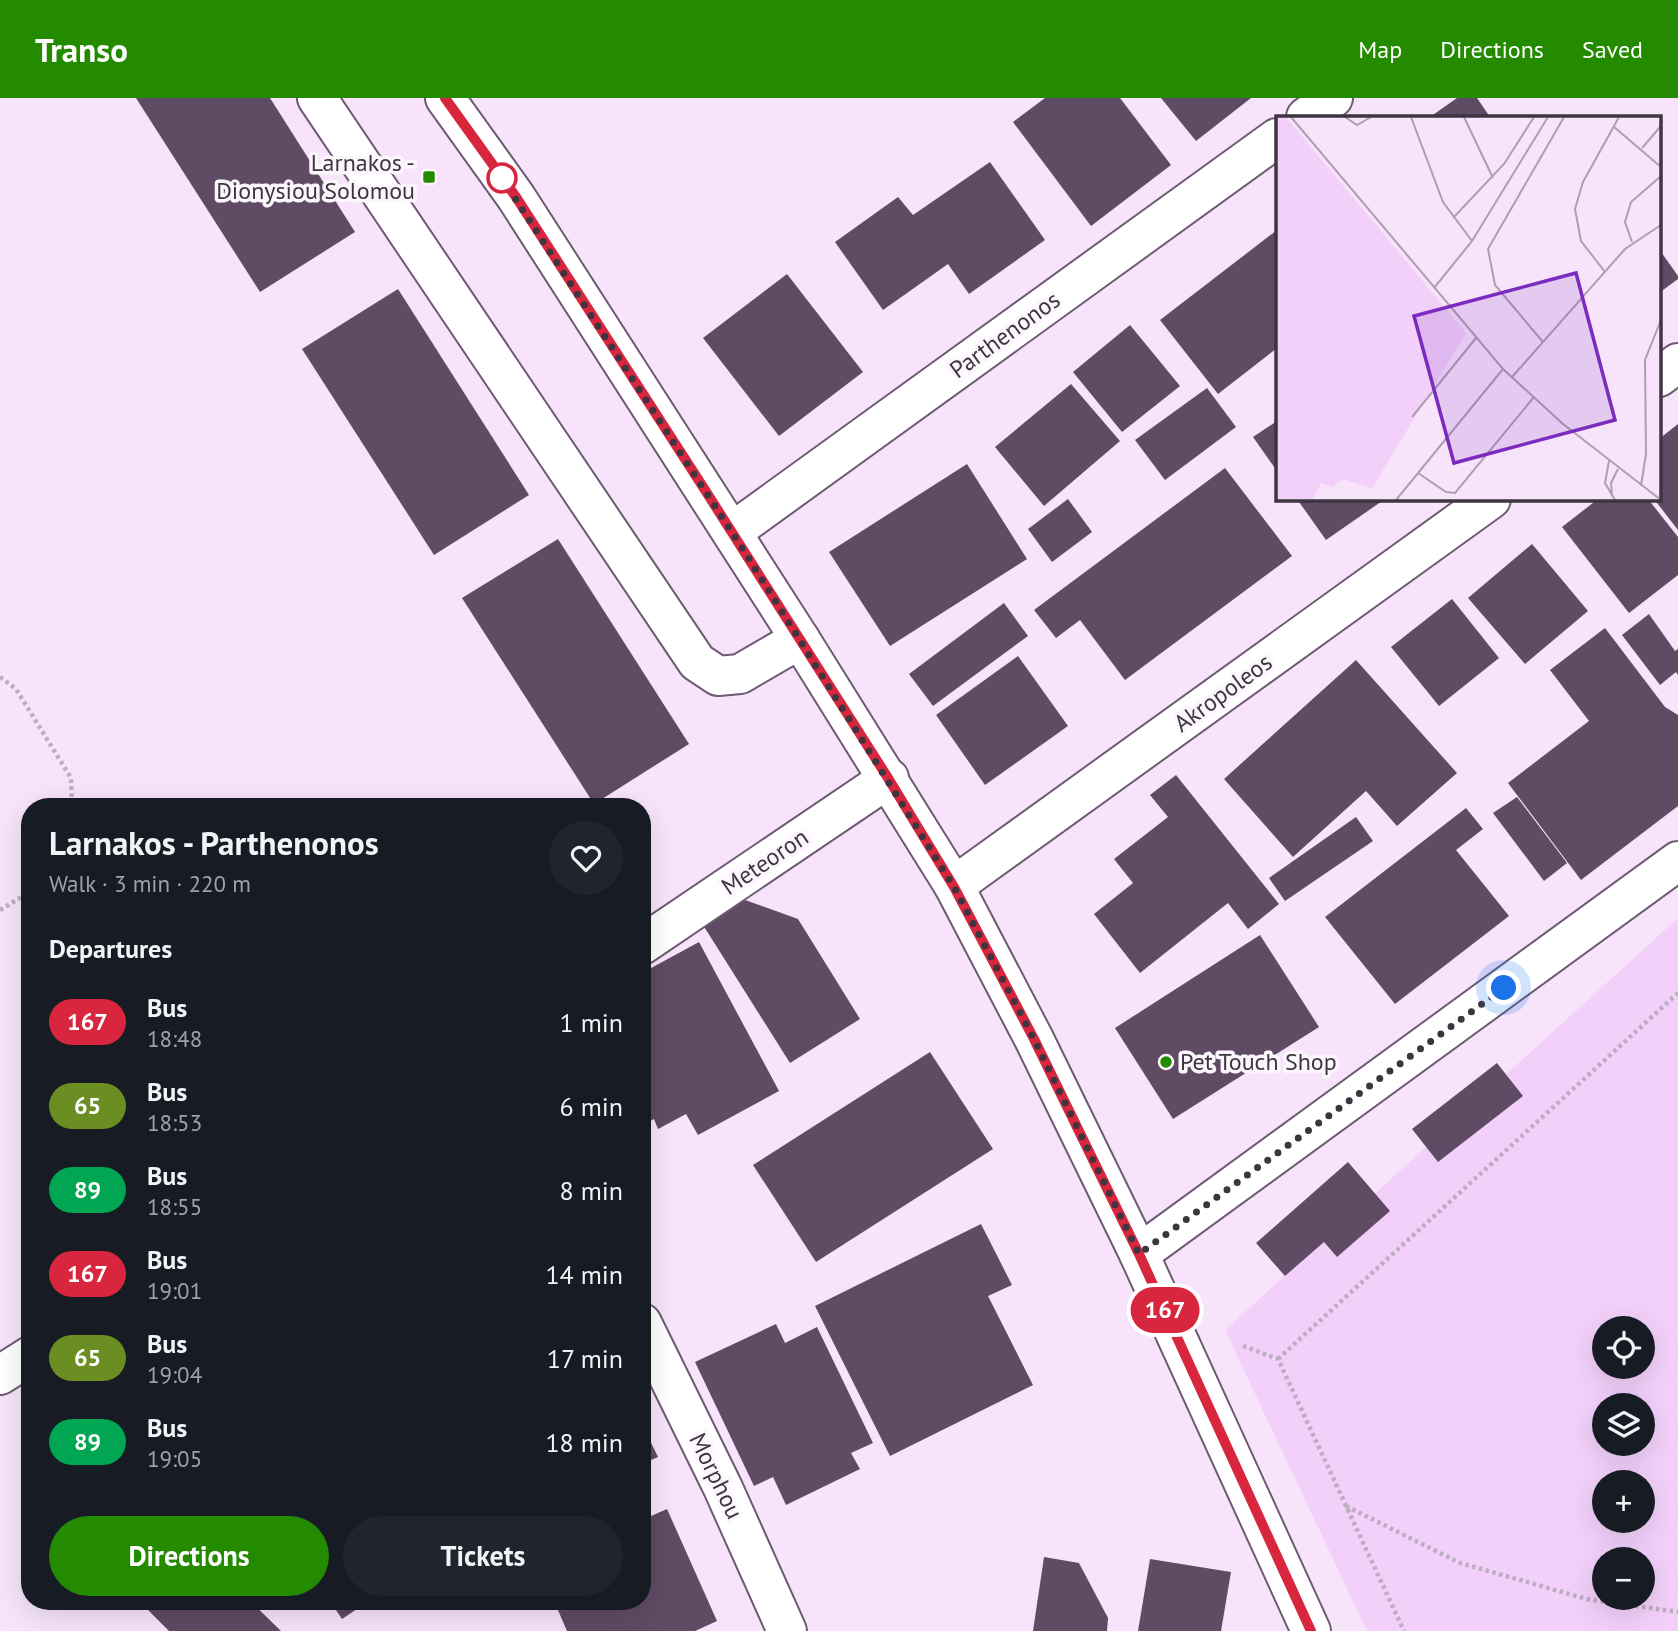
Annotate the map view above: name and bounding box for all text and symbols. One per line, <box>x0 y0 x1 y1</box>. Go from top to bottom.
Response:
text: Transo <box>35 28 128 71</box>
text: Map <box>1358 34 1402 65</box>
text: Directions <box>1440 34 1544 65</box>
text: Saved <box>1582 34 1643 65</box>
inset map <box>1276 116 1660 500</box>
place label: Larnakos - Dionysiou Solomou <box>216 147 415 206</box>
unlabelled marker <box>487 163 517 193</box>
marker: Larnakos - Dionysiou Solomou <box>421 169 437 185</box>
street label: Parthenonos <box>943 284 1066 385</box>
street label: Akropoleos <box>1167 646 1278 739</box>
text: Larnakos - Parthenonos <box>49 821 379 864</box>
button: heart <box>549 821 623 895</box>
street label: Meteoron <box>715 821 814 902</box>
text: Walk · 3 min · 220 m <box>49 869 251 898</box>
text: Departures <box>49 932 172 965</box>
your location <box>1486 970 1521 1005</box>
text: Bus <box>147 991 187 1024</box>
text: 167 <box>67 1006 108 1037</box>
text: 1 min <box>560 1006 623 1039</box>
text: 18:48 <box>147 1024 202 1053</box>
place label: Pet Touch Shop <box>1180 1046 1337 1077</box>
marker: Pet Touch Shop <box>1158 1054 1174 1070</box>
text: Bus <box>147 1075 187 1108</box>
text: 65 <box>74 1090 101 1121</box>
text: 6 min <box>560 1090 623 1123</box>
text: 18:53 <box>147 1108 202 1137</box>
text: Bus <box>147 1159 187 1192</box>
text: 89 <box>74 1174 101 1205</box>
text: 8 min <box>560 1174 623 1207</box>
text: 18:55 <box>147 1192 202 1221</box>
text: Bus <box>147 1243 187 1276</box>
text: 167 <box>67 1258 108 1289</box>
text: 14 min <box>545 1258 623 1291</box>
text: 19:01 <box>147 1276 202 1305</box>
line badge: 167 <box>1125 1287 1205 1333</box>
text: 167 <box>1145 1294 1185 1325</box>
map controls <box>1592 1316 1655 1610</box>
button: locate <box>1592 1316 1655 1379</box>
text: Bus <box>147 1327 187 1360</box>
text: 65 <box>74 1342 101 1373</box>
text: 17 min <box>547 1342 623 1375</box>
text: 19:04 <box>147 1360 202 1389</box>
button: layers <box>1592 1393 1655 1456</box>
text: Bus <box>147 1411 187 1444</box>
text: 89 <box>74 1426 101 1457</box>
text: 18 min <box>545 1426 623 1459</box>
street label: Morphou <box>682 1428 751 1524</box>
text: 19:05 <box>147 1444 202 1473</box>
button: + <box>1592 1470 1655 1533</box>
button: Directions <box>49 1516 329 1596</box>
button: Tickets <box>343 1516 623 1596</box>
button: − <box>1592 1547 1655 1610</box>

